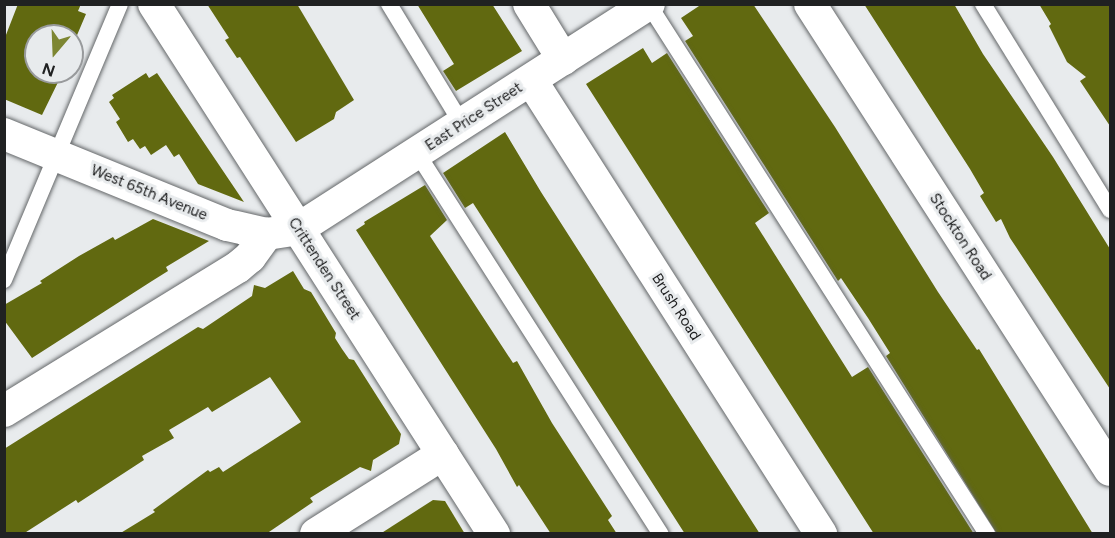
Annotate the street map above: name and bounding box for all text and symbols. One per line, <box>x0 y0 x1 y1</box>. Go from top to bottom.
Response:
north arrow <box>24 24 84 84</box>
text: N <box>40 59 58 81</box>
street label: East Price Street <box>422 79 526 155</box>
street label: West 65th Avenue <box>88 161 210 225</box>
street label: Stockton Road <box>925 190 995 284</box>
street label: Crittenden Street <box>284 214 364 324</box>
street label: Brush Road <box>648 270 704 344</box>

